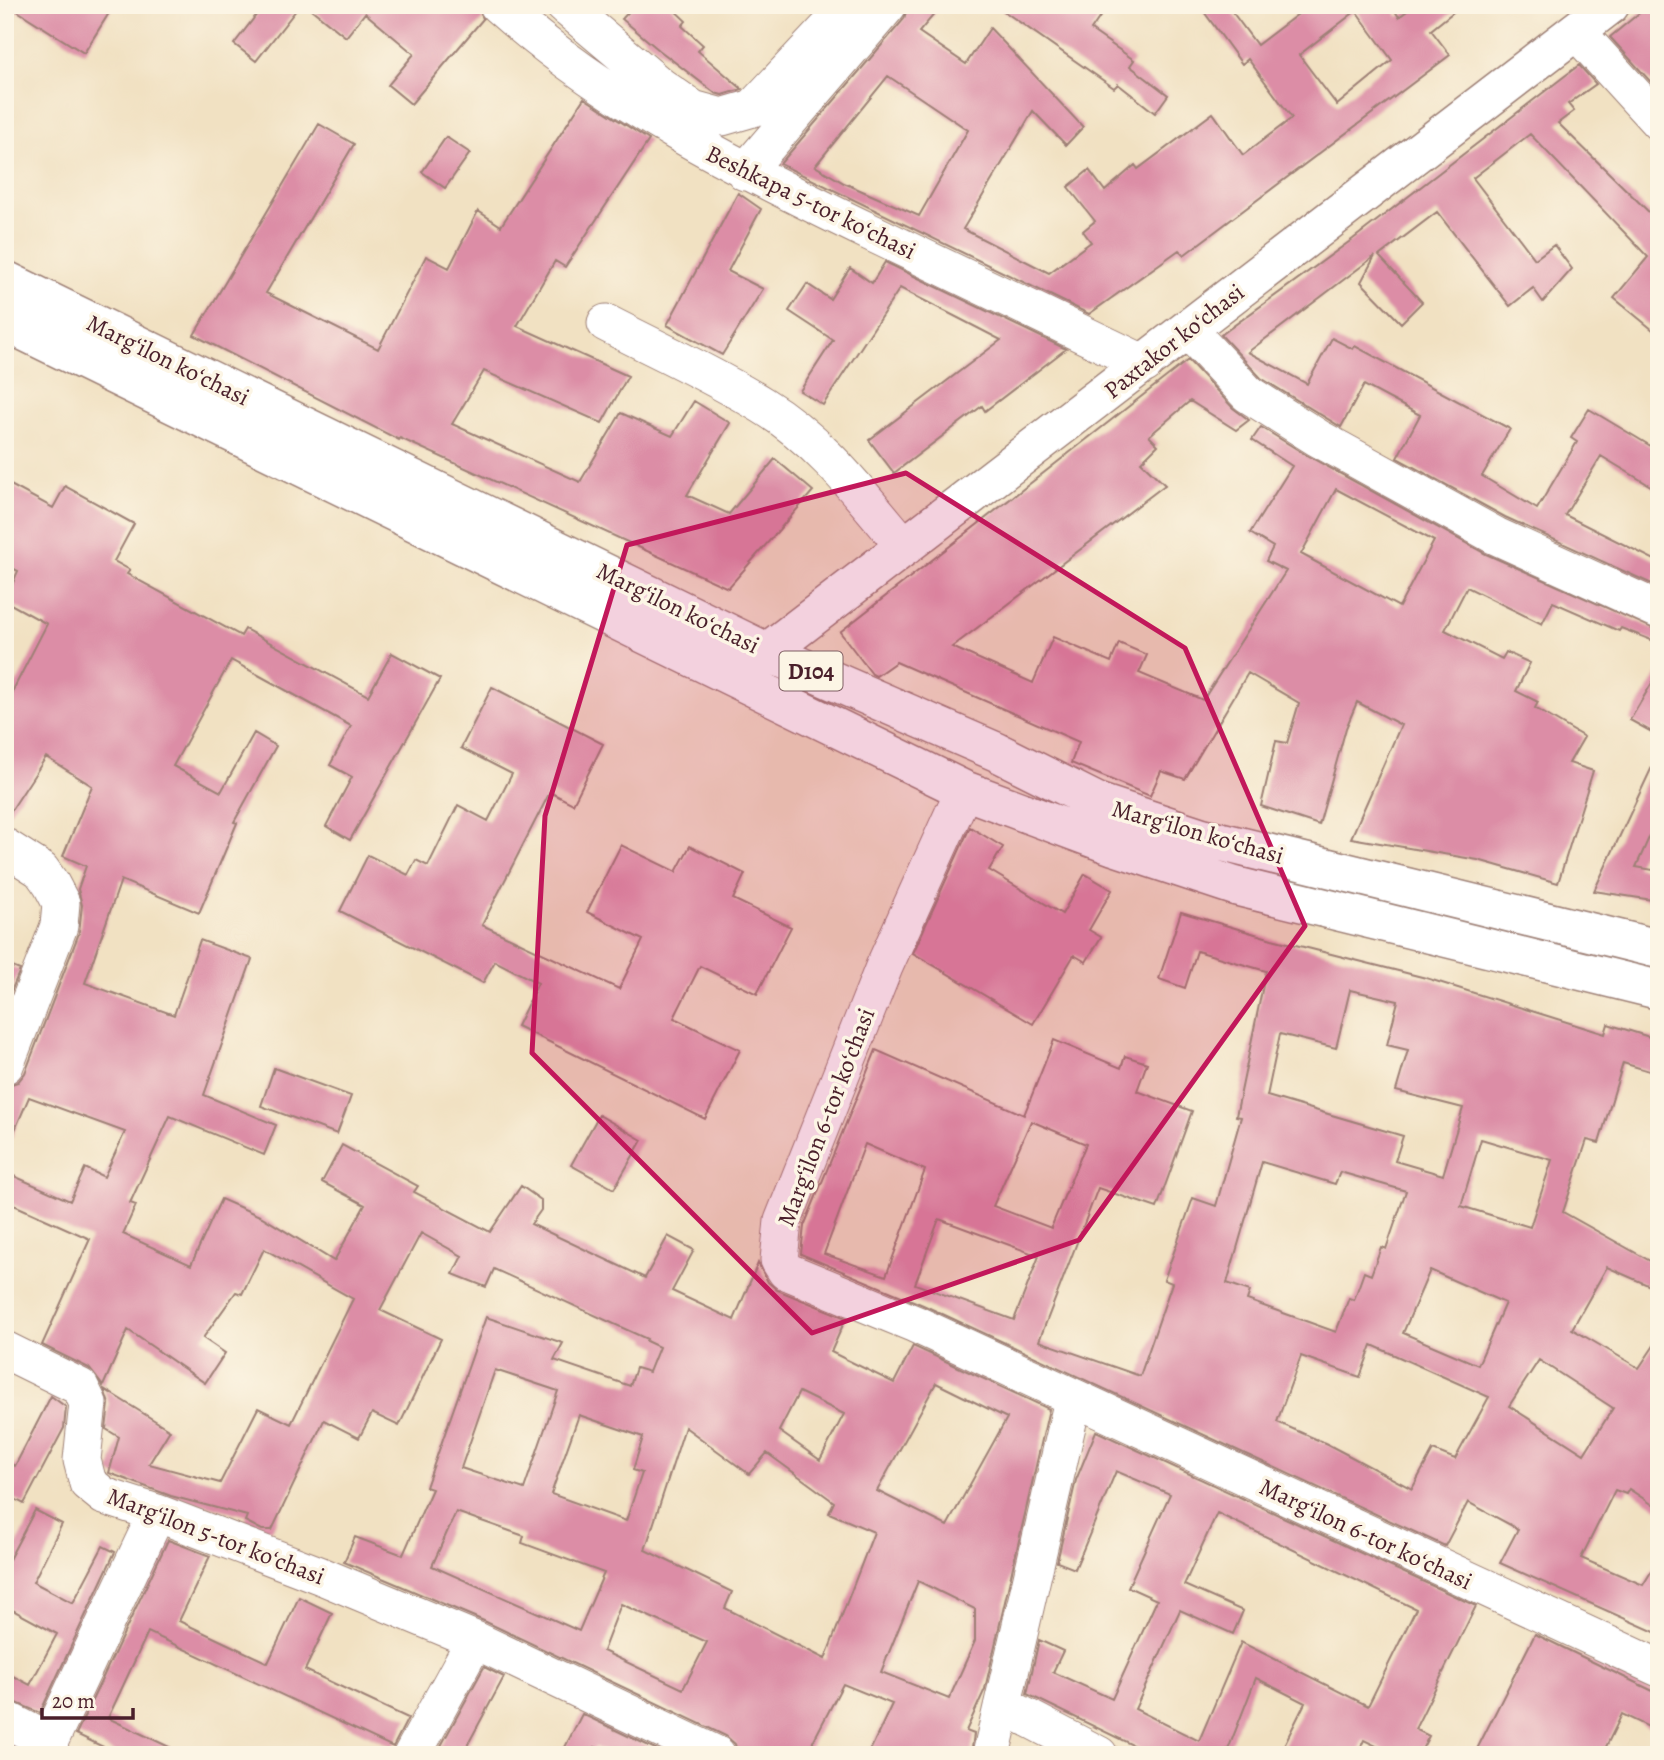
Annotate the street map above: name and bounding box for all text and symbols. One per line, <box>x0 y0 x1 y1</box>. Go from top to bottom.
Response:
street label: Beshkapa 5-tor koʻchasi <box>701 137 921 267</box>
street label: Paxtakor koʻchasi <box>1097 276 1251 406</box>
street label: Margʻilon koʻchasi <box>81 307 255 413</box>
street label: Margʻilon koʻchasi <box>591 555 765 661</box>
road number: D104 <box>780 652 842 691</box>
street label: Margʻilon koʻchasi <box>1108 792 1288 872</box>
street label: Margʻilon 6-tor koʻchasi <box>770 1003 882 1231</box>
street label: Margʻilon 6-tor koʻchasi <box>1254 1471 1478 1597</box>
street label: Margʻilon 5-tor koʻchasi <box>103 1480 329 1592</box>
scale bar <box>42 1676 133 1720</box>
text: 20 m <box>52 1687 95 1715</box>

